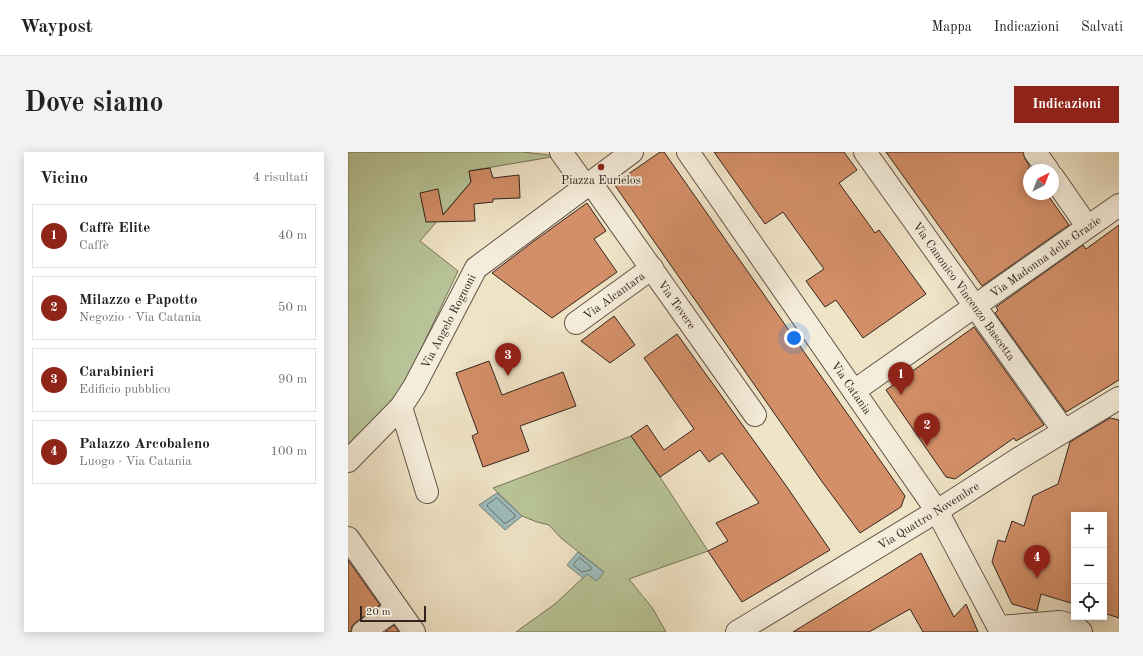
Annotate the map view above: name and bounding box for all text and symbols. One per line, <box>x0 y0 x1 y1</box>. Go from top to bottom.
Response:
text: Waypost <box>20 18 93 37</box>
text: Mappa <box>932 20 972 34</box>
text: Indicazioni <box>994 20 1059 34</box>
text: Salvati <box>1081 20 1123 34</box>
button: Indicazioni <box>1014 86 1119 123</box>
text: Dove siamo <box>24 90 164 118</box>
marker: Piazza Eurielos <box>596 162 606 172</box>
north arrow <box>1023 164 1059 200</box>
text: Vicino <box>40 170 88 187</box>
text: 4 risultati <box>253 171 308 184</box>
place label: Piazza Eurielos <box>561 175 641 187</box>
street label: Via Madonna delle Grazie <box>988 214 1104 300</box>
street label: Via Canonico Vincenzo Bascetta <box>910 220 1017 363</box>
text: Caffè Elite <box>79 221 150 236</box>
text: 1 <box>50 229 58 242</box>
text: 40 m <box>278 229 307 242</box>
text: Caffè <box>79 239 109 252</box>
street label: Via Alcantara <box>582 270 648 322</box>
street label: Via Angelo Rognoni <box>420 272 479 371</box>
street label: Via Tevere <box>655 279 698 332</box>
text: Milazzo e Papotto <box>79 293 198 308</box>
text: 2 <box>50 301 58 314</box>
text: 50 m <box>278 301 307 314</box>
text: Negozio · Via Catania <box>79 311 201 324</box>
your location <box>784 328 804 348</box>
pin: 3 <box>495 343 521 376</box>
street label: Via Catania <box>828 360 873 417</box>
pin: 1 <box>888 362 914 395</box>
text: Carabinieri <box>79 365 154 380</box>
text: 3 <box>50 373 58 386</box>
text: 90 m <box>278 373 307 386</box>
text: Edificio pubblico <box>79 383 171 396</box>
pin: 2 <box>914 413 940 446</box>
text: Palazzo Arcobaleno <box>79 437 210 452</box>
text: 4 <box>50 445 58 458</box>
text: 100 m <box>270 445 307 458</box>
text: Luogo · Via Catania <box>79 455 192 468</box>
street label: Via Quattro Novembre <box>876 480 982 552</box>
map controls <box>1071 512 1107 620</box>
button: + <box>1071 512 1107 548</box>
pin: 4 <box>1024 545 1050 578</box>
button: − <box>1071 548 1107 584</box>
button: locate <box>1071 584 1107 620</box>
scale bar <box>360 604 426 623</box>
text: 20 m <box>366 607 391 618</box>

